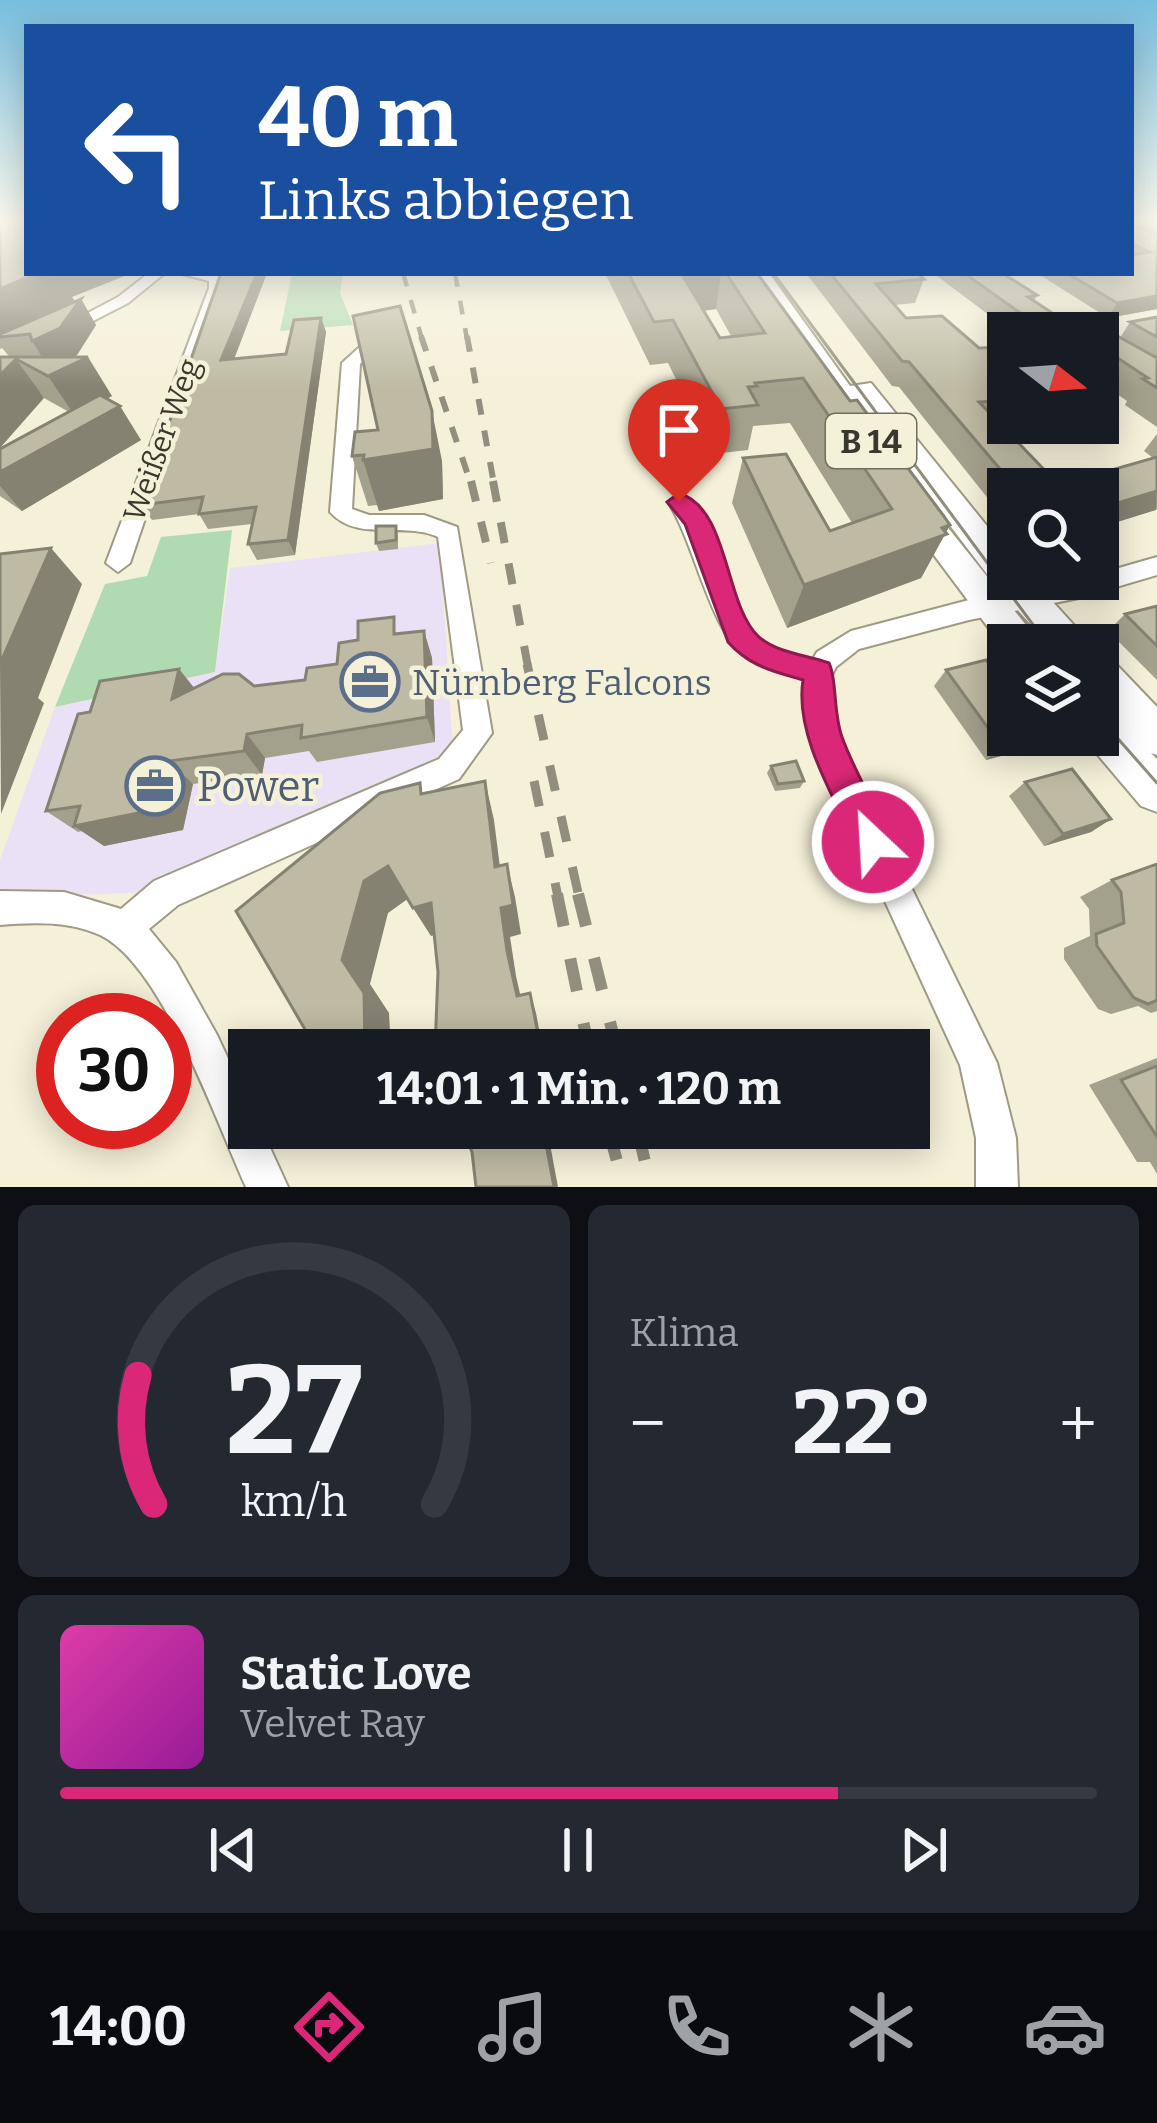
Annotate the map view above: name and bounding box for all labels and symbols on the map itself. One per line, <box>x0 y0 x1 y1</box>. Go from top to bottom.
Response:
north arrow <box>987 312 1119 444</box>
street label: Weißer Weg <box>116 354 208 526</box>
pin <box>628 379 730 502</box>
road number: B 14 <box>826 414 916 468</box>
office icon: Nürnberg Falcons <box>339 651 401 713</box>
place label: Nürnberg Falcons <box>412 661 712 705</box>
office icon: Power <box>124 755 186 817</box>
place label: Power <box>197 762 319 812</box>
position arrow <box>810 779 936 905</box>
speed limit sign: 30 <box>36 993 192 1149</box>

